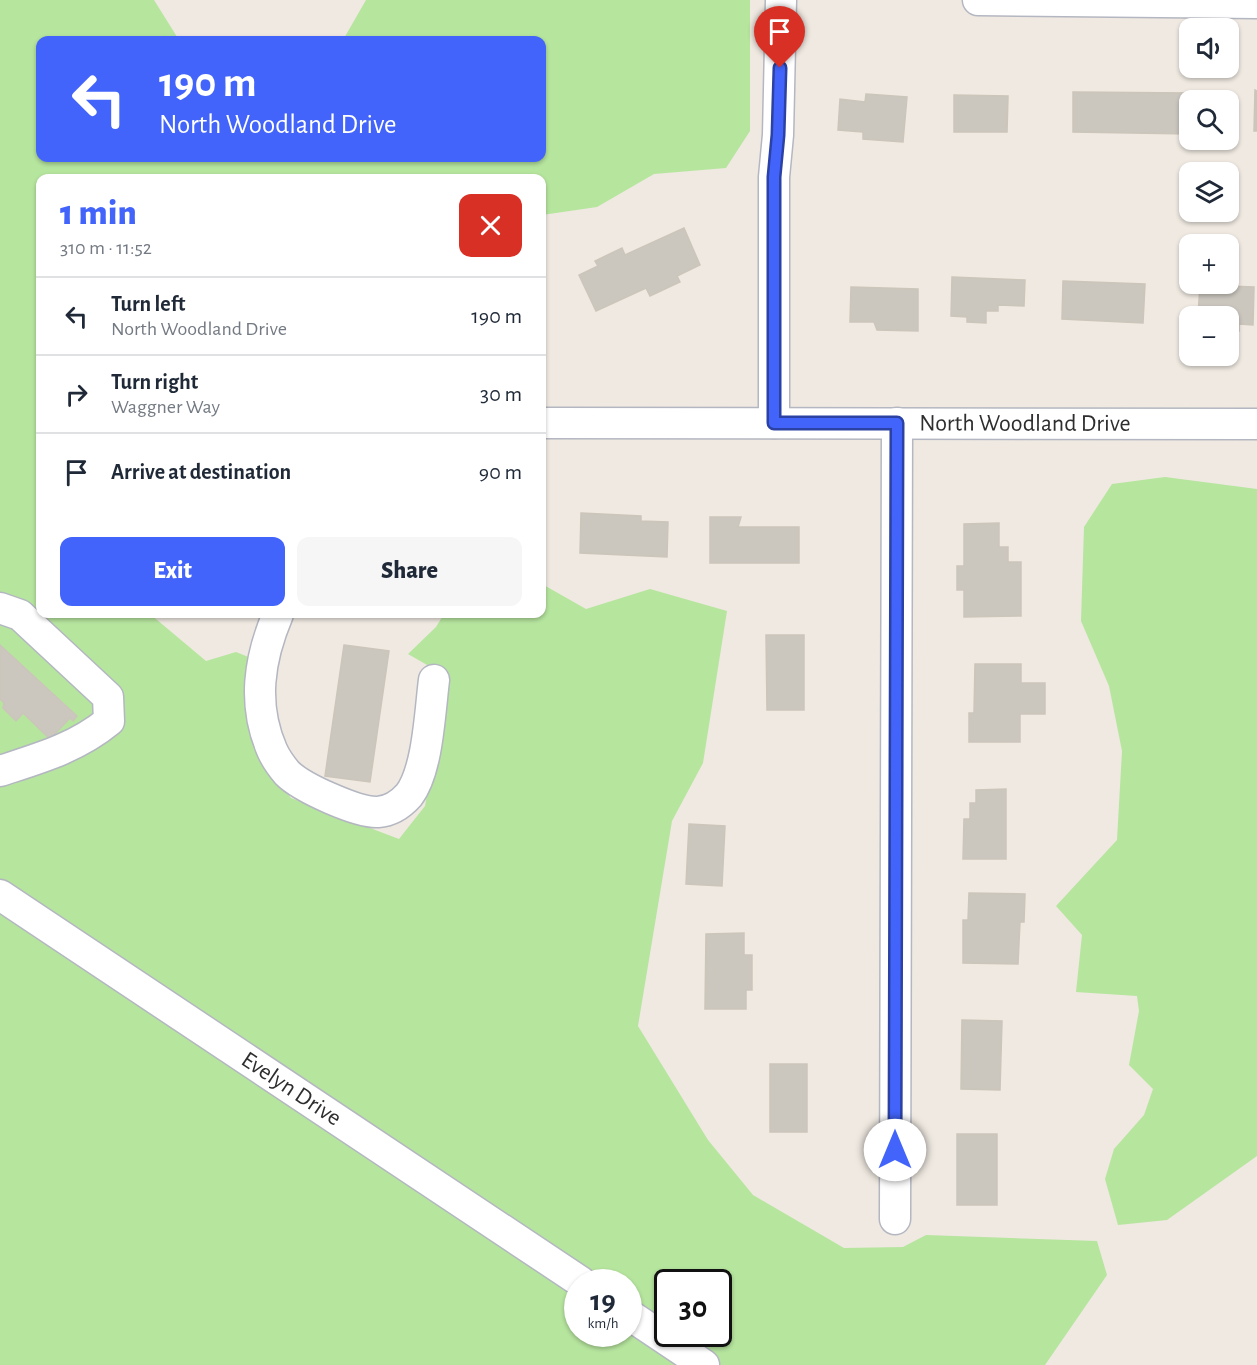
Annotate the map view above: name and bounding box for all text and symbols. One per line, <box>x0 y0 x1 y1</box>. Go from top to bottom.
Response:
pin <box>754 6 805 68</box>
icon: arrive <box>763 15 796 48</box>
map controls <box>1179 18 1239 366</box>
button: sound <box>1179 18 1239 78</box>
icon: left <box>60 60 138 138</box>
text: 190 m <box>159 62 257 104</box>
button: search <box>1179 90 1239 150</box>
text: North Woodland Drive <box>159 111 397 138</box>
button: layers <box>1179 162 1239 222</box>
button: close <box>459 194 522 257</box>
text: 1 min <box>60 195 137 231</box>
button: + <box>1179 234 1239 294</box>
text: 310 m · 11:52 <box>60 238 152 258</box>
text: Turn left <box>111 293 185 315</box>
icon: left <box>60 300 93 333</box>
text: 190 m <box>471 305 522 327</box>
button: − <box>1179 306 1239 366</box>
text: North Woodland Drive <box>111 319 287 339</box>
text: Turn right <box>111 371 198 393</box>
icon: right <box>60 378 93 411</box>
text: 30 m <box>480 383 522 405</box>
text: Waggner Way <box>111 397 220 417</box>
street label: North Woodland Drive <box>919 412 1131 436</box>
icon: arrive <box>60 456 93 489</box>
text: Arrive at destination <box>111 461 291 483</box>
text: 90 m <box>479 461 522 483</box>
button: Exit <box>60 537 285 606</box>
button: Share <box>297 537 522 606</box>
street label: Evelyn Drive <box>237 1047 345 1131</box>
position arrow <box>863 1118 927 1182</box>
speed limit sign: 30 <box>654 1269 732 1347</box>
text: 19 <box>590 1286 616 1316</box>
text: km/h <box>588 1316 618 1331</box>

